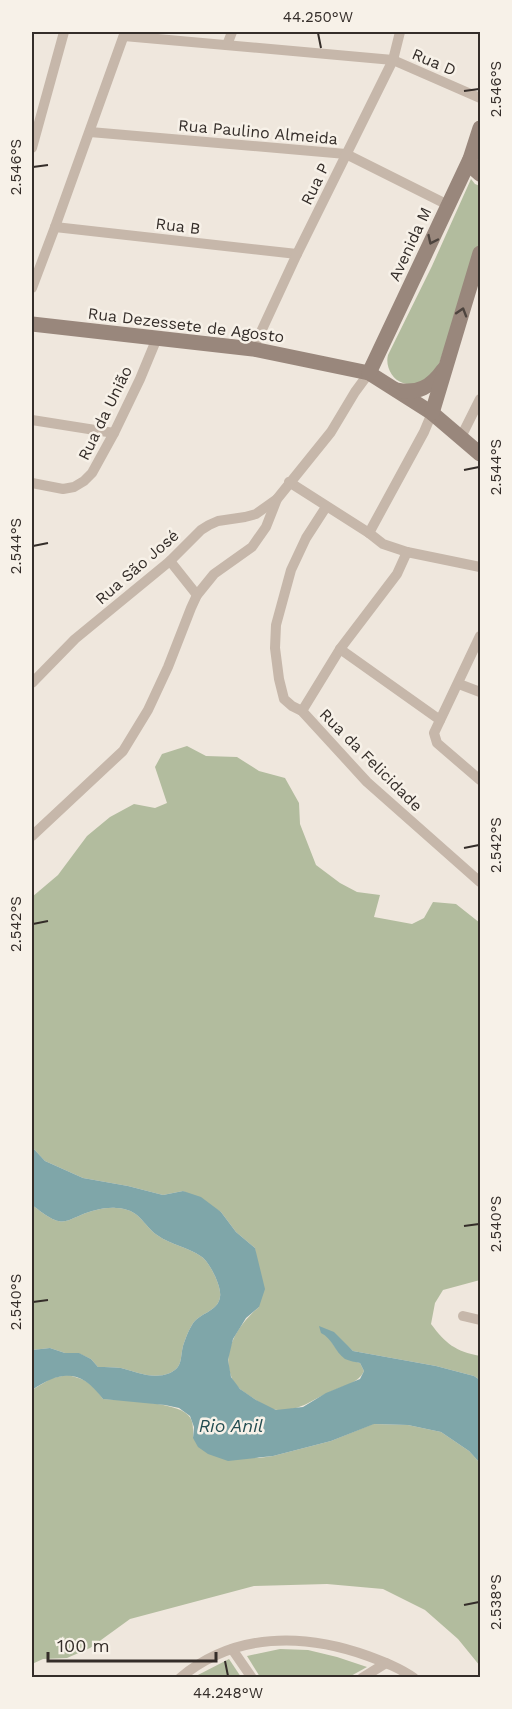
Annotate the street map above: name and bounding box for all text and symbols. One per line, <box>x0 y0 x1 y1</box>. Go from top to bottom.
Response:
text: 44.250°W <box>283 8 353 26</box>
street label: Rua D <box>409 44 459 80</box>
text: 2.546°S <box>487 61 505 117</box>
street label: Rua Paulino Almeida <box>178 116 338 148</box>
text: 2.546°S <box>7 139 25 195</box>
street label: Rua P <box>297 160 333 208</box>
street label: Avenida M <box>385 204 435 284</box>
street label: Rua B <box>155 214 201 238</box>
one-way arrow <box>427 233 439 244</box>
street label: Rua Dezessete de Agosto <box>87 304 285 346</box>
one-way arrow <box>455 307 467 318</box>
street label: Rua da União <box>74 363 136 463</box>
text: 2.544°S <box>487 439 505 495</box>
text: 2.544°S <box>7 518 25 574</box>
street label: Rua São José <box>91 526 183 608</box>
street label: Rua da Felicidade <box>316 705 426 815</box>
text: 2.542°S <box>487 817 505 873</box>
text: 2.542°S <box>7 896 25 952</box>
text: 2.540°S <box>487 1196 505 1252</box>
text: 2.540°S <box>7 1274 25 1330</box>
water label: Rio Anil <box>199 1415 263 1436</box>
text: 2.538°S <box>487 1574 505 1630</box>
scale bar <box>48 1625 216 1663</box>
text: 100 m <box>57 1635 110 1656</box>
text: 44.248°W <box>193 1684 263 1702</box>

